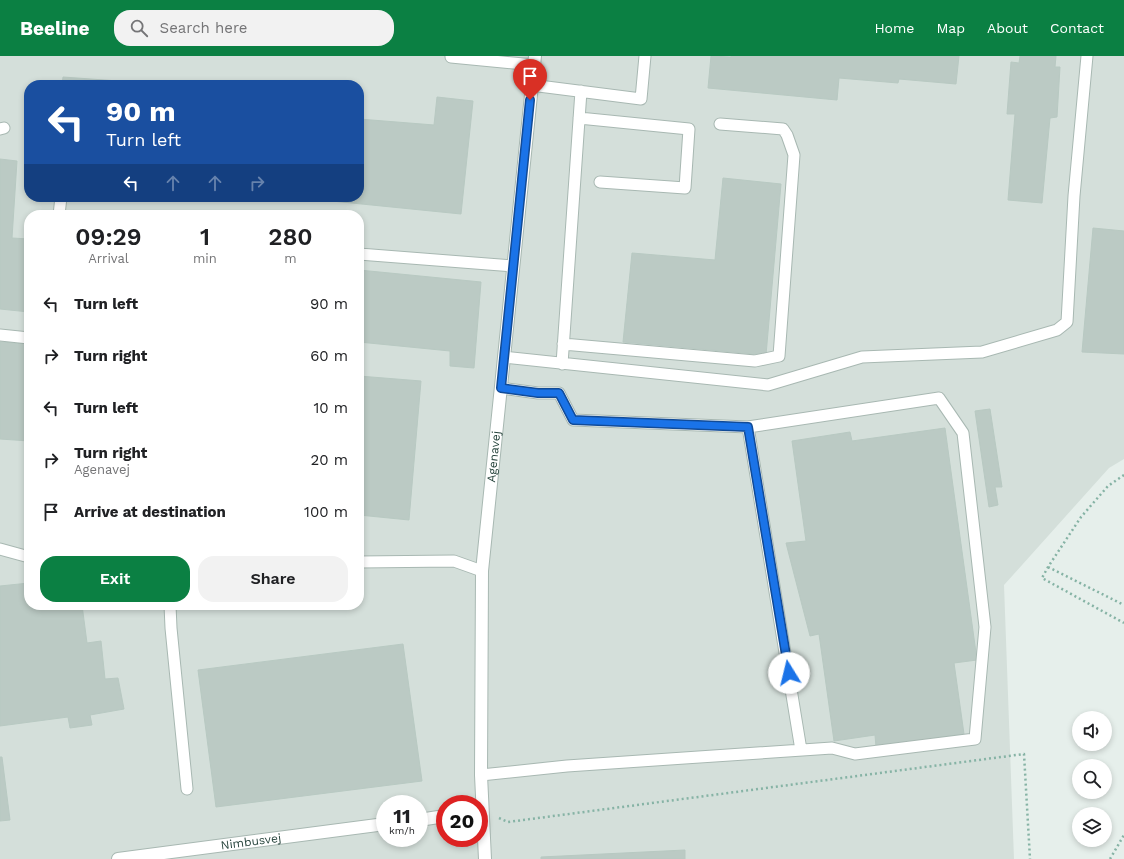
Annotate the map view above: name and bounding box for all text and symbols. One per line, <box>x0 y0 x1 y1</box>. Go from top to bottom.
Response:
search box <box>114 10 394 46</box>
text: Beeline <box>20 17 90 40</box>
icon: search <box>128 17 150 39</box>
text: Search here <box>160 19 247 37</box>
text: Home <box>874 20 914 36</box>
text: Map <box>936 20 965 36</box>
text: About <box>987 20 1028 36</box>
text: Contact <box>1050 20 1104 36</box>
pin <box>513 59 547 100</box>
icon: arrive <box>519 65 541 87</box>
text: 90 m <box>106 95 176 128</box>
icon: left <box>40 96 92 148</box>
text: Turn left <box>106 129 181 150</box>
icon: left <box>120 172 142 194</box>
icon: ahead <box>162 172 184 194</box>
icon: ahead <box>204 172 226 194</box>
icon: right <box>246 172 268 194</box>
text: 09:29 <box>75 223 142 251</box>
text: 1 <box>200 223 210 251</box>
text: 280 <box>268 223 313 251</box>
text: Arrival <box>88 251 129 266</box>
text: min <box>193 251 217 266</box>
text: m <box>284 251 297 266</box>
icon: left <box>40 293 62 315</box>
text: Turn left <box>74 295 138 313</box>
text: 90 m <box>310 295 348 313</box>
icon: right <box>40 345 62 367</box>
text: Turn right <box>74 347 147 365</box>
text: 60 m <box>310 347 348 365</box>
icon: left <box>40 397 62 419</box>
text: Turn left <box>74 399 138 417</box>
text: 10 m <box>313 399 348 417</box>
street label: Agenavej <box>484 430 503 483</box>
text: Turn right <box>74 444 147 462</box>
icon: right <box>40 449 62 471</box>
text: 20 m <box>311 451 348 469</box>
text: Agenavej <box>74 462 130 477</box>
icon: arrive <box>40 501 62 523</box>
text: Arrive at destination <box>74 503 226 521</box>
text: 100 m <box>304 503 348 521</box>
button: Exit <box>40 556 190 602</box>
button: Share <box>198 556 348 602</box>
position arrow <box>768 652 810 694</box>
map controls <box>1072 711 1112 847</box>
button: sound <box>1072 711 1112 751</box>
button: search <box>1072 759 1112 799</box>
speed limit sign: 20 <box>436 795 488 847</box>
text: 11 <box>393 804 411 828</box>
button: layers <box>1072 807 1112 847</box>
text: km/h <box>389 825 415 836</box>
street label: Nimbusvej <box>220 831 282 852</box>

